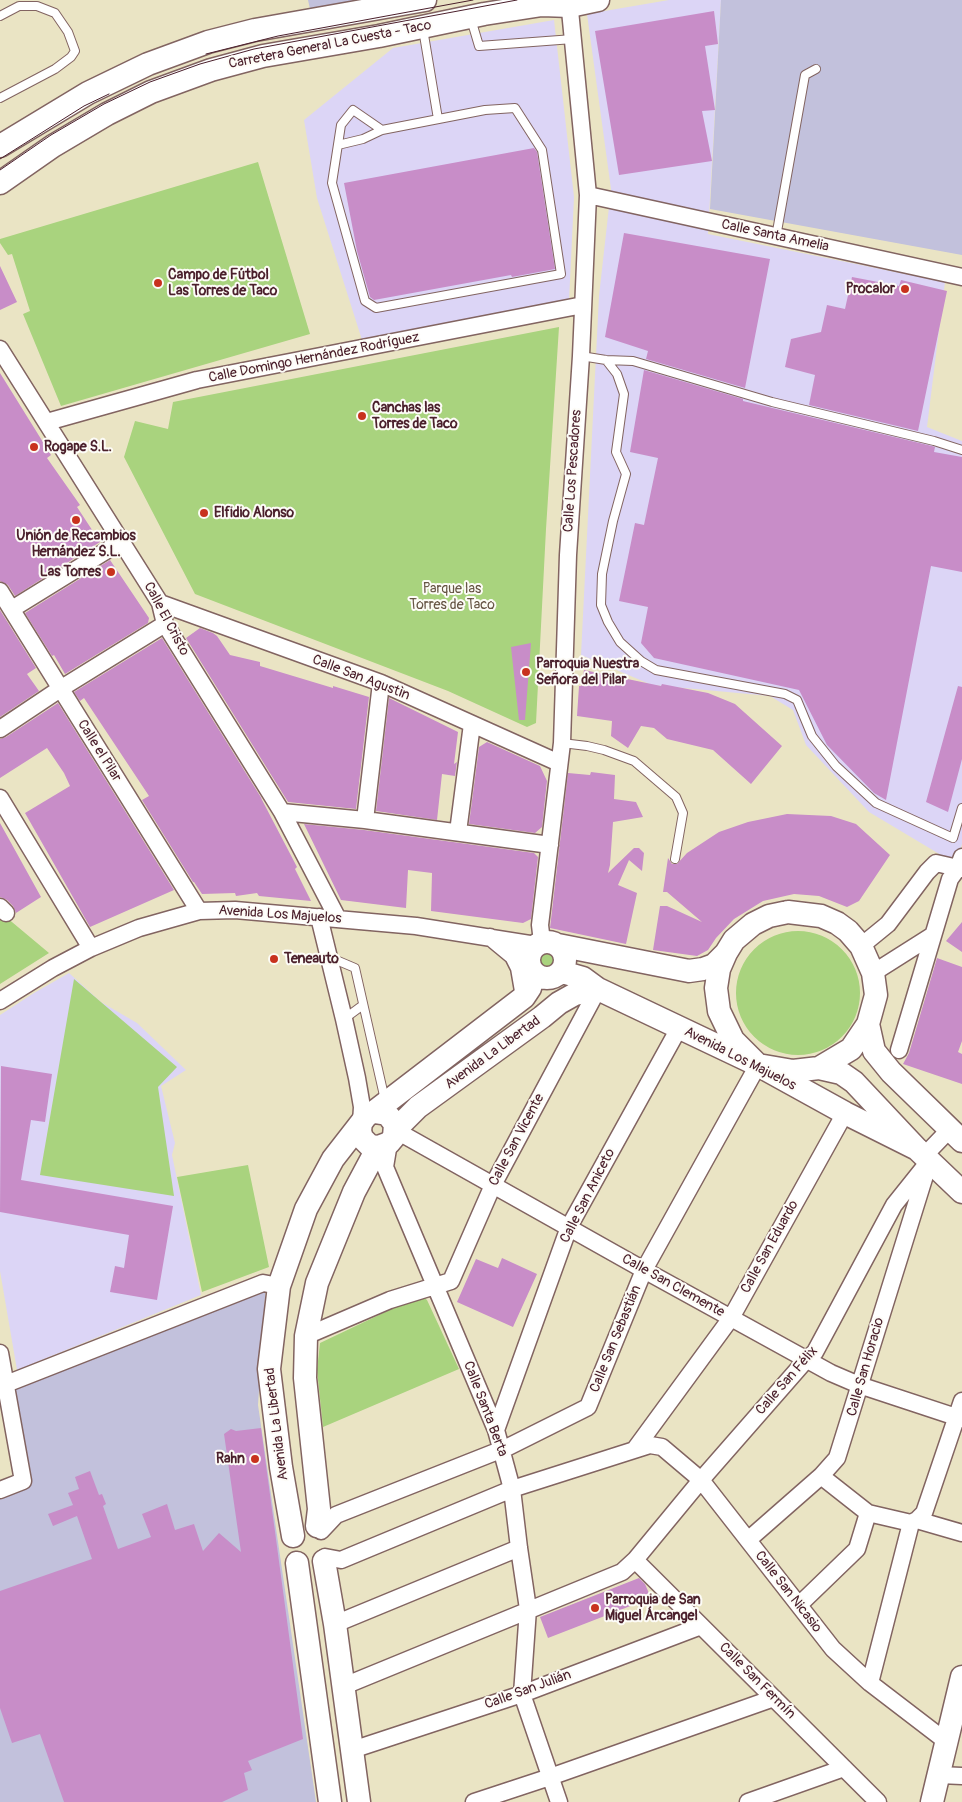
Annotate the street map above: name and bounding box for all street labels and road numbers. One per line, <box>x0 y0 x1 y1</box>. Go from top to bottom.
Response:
street label: Carretera General La Cuesta - Taco <box>227 17 433 73</box>
street label: Calle Santa Amelia <box>720 216 830 256</box>
street label: Calle Domingo Hernández Rodríguez <box>207 329 421 387</box>
street label: Calle Los Pescadores <box>560 409 586 533</box>
street label: Calle El Cristo <box>140 579 192 659</box>
street label: Calle San Agustìn <box>310 652 412 704</box>
street label: Calle el Pilar <box>73 717 125 785</box>
street label: Avenida Los Majuelos <box>218 902 342 928</box>
street label: Avenida La Libertad <box>442 1013 544 1093</box>
street label: Avenida Los Majuelos <box>681 1024 799 1094</box>
street label: Calle San Vicente <box>486 1091 548 1189</box>
street label: Calle San Aniceto <box>557 1146 619 1246</box>
street label: Calle San Eduardo <box>738 1198 802 1296</box>
street label: Calle San Clemente <box>619 1251 727 1321</box>
street label: Calle San Sebastián <box>587 1283 645 1395</box>
street label: Calle San Horacio <box>844 1316 888 1418</box>
street label: Calle San Félix <box>753 1343 821 1419</box>
street label: Calle Santa Berta <box>459 1359 511 1459</box>
street label: Avenida La Libertad <box>262 1367 292 1481</box>
street label: Calle San Nicasio <box>751 1548 825 1636</box>
street label: Calle San Fermín <box>715 1639 799 1723</box>
street label: Calle San Julián <box>482 1667 574 1713</box>

